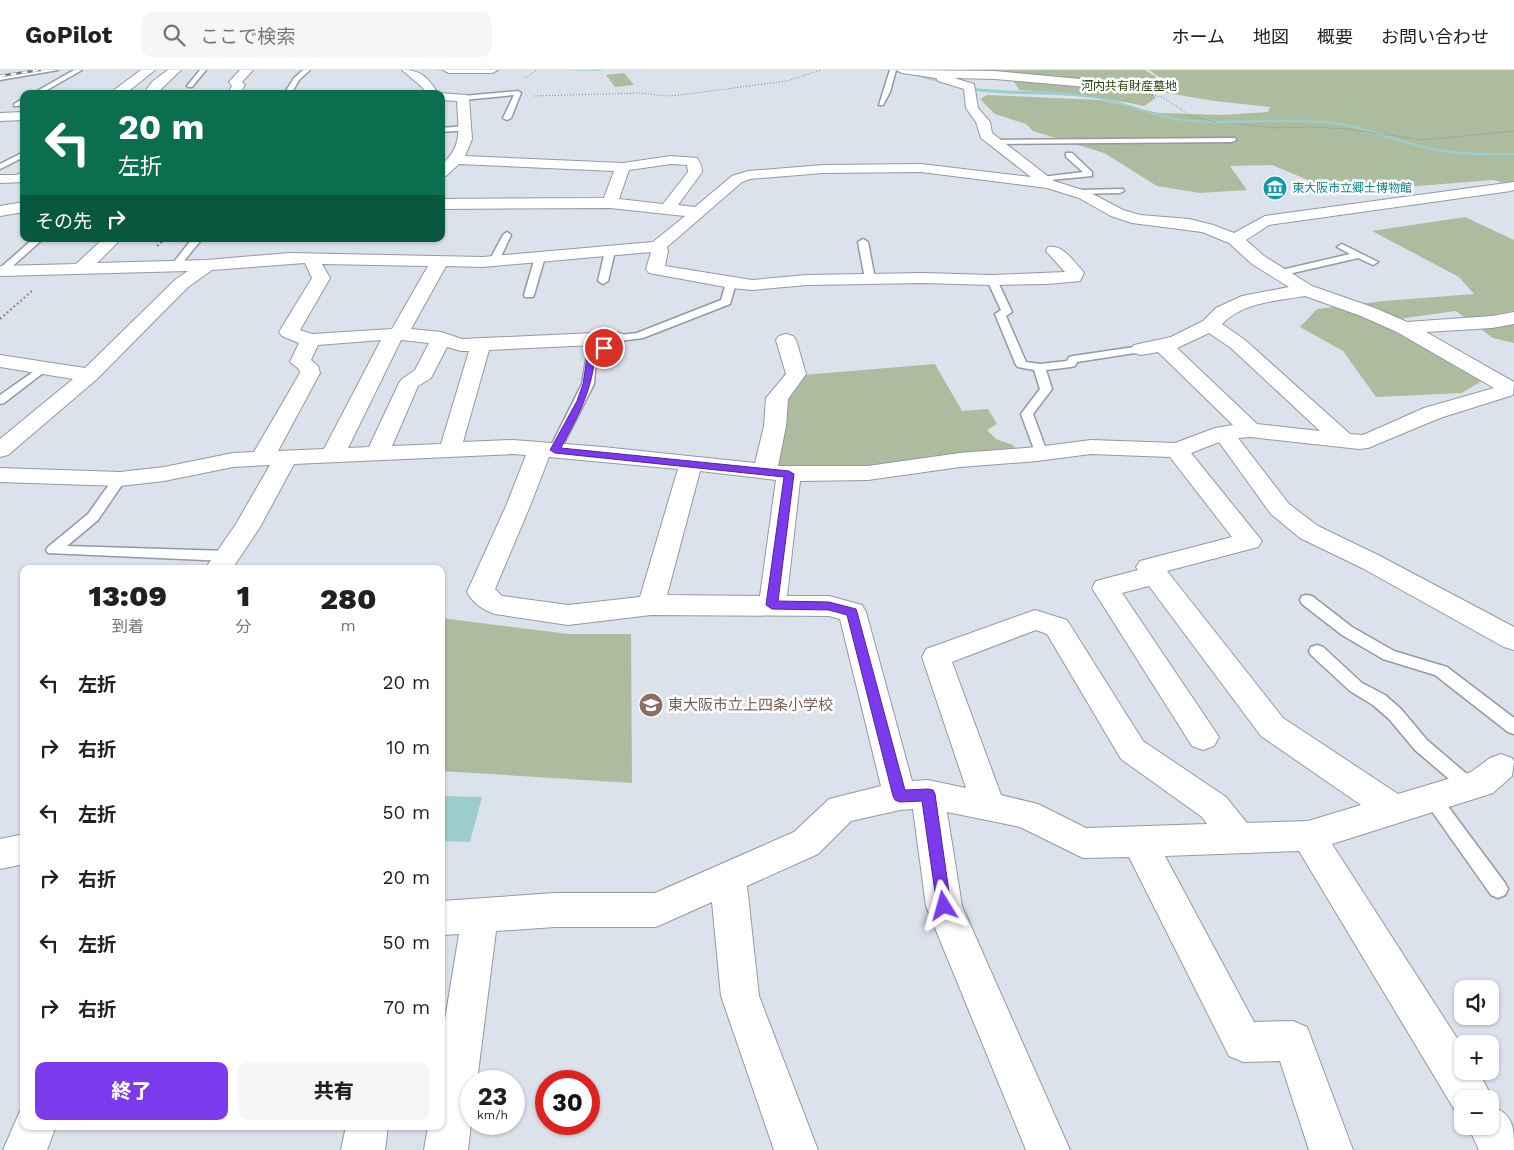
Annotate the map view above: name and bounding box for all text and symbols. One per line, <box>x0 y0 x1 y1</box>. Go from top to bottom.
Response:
search box <box>142 12 492 57</box>
text: GoPilot <box>25 21 112 49</box>
icon: search <box>160 21 188 49</box>
text: ここで検索 <box>200 25 295 48</box>
text: ホーム <box>1172 26 1225 47</box>
text: 地図 <box>1253 26 1289 47</box>
text: 概要 <box>1317 26 1353 47</box>
text: お問い合わせ <box>1381 26 1489 47</box>
park label: 河内共有財産墓地 <box>1081 79 1177 93</box>
text: 20 m <box>118 106 204 148</box>
icon: left <box>35 110 100 175</box>
text: 左折 <box>118 154 162 179</box>
museum icon: 東大阪市立郷土博物館 <box>1262 175 1288 201</box>
place label: 東大阪市立郷土博物館 <box>1292 181 1412 195</box>
icon: right <box>102 205 130 233</box>
text: その先 <box>35 210 92 233</box>
pin <box>583 327 625 369</box>
icon: arrive <box>590 334 618 362</box>
text: 13:09 <box>89 578 167 613</box>
text: 1 <box>237 578 250 613</box>
text: 280 <box>320 581 376 616</box>
text: m <box>341 616 356 635</box>
text: 到着 <box>112 617 144 636</box>
text: 分 <box>235 617 251 636</box>
icon: left <box>35 669 63 697</box>
text: 20 m <box>383 671 430 694</box>
text: 左折 <box>78 673 116 696</box>
school or university icon: 東大阪市立上四条小学校 <box>638 692 664 718</box>
place label: 東大阪市立上四条小学校 <box>668 696 833 714</box>
icon: right <box>35 734 63 762</box>
text: 10 m <box>386 736 430 759</box>
text: 右折 <box>78 738 116 761</box>
icon: left <box>35 799 63 827</box>
text: 50 m <box>383 801 430 824</box>
text: 左折 <box>78 803 116 826</box>
icon: right <box>35 864 63 892</box>
text: 20 m <box>383 866 430 889</box>
text: 右折 <box>78 868 116 891</box>
position arrow <box>917 879 969 931</box>
icon: left <box>35 929 63 957</box>
text: 50 m <box>383 931 430 954</box>
text: 左折 <box>78 933 116 956</box>
map controls <box>1454 980 1499 1135</box>
button: sound <box>1454 980 1499 1025</box>
icon: right <box>35 994 63 1022</box>
text: 70 m <box>383 996 430 1019</box>
text: 右折 <box>78 998 116 1021</box>
button: + <box>1454 1035 1499 1080</box>
button: 終了 <box>35 1062 228 1120</box>
button: 共有 <box>238 1062 430 1120</box>
speed limit sign: 30 <box>535 1070 600 1135</box>
text: 23 <box>478 1082 507 1111</box>
button: − <box>1454 1090 1499 1135</box>
text: km/h <box>477 1108 508 1122</box>

